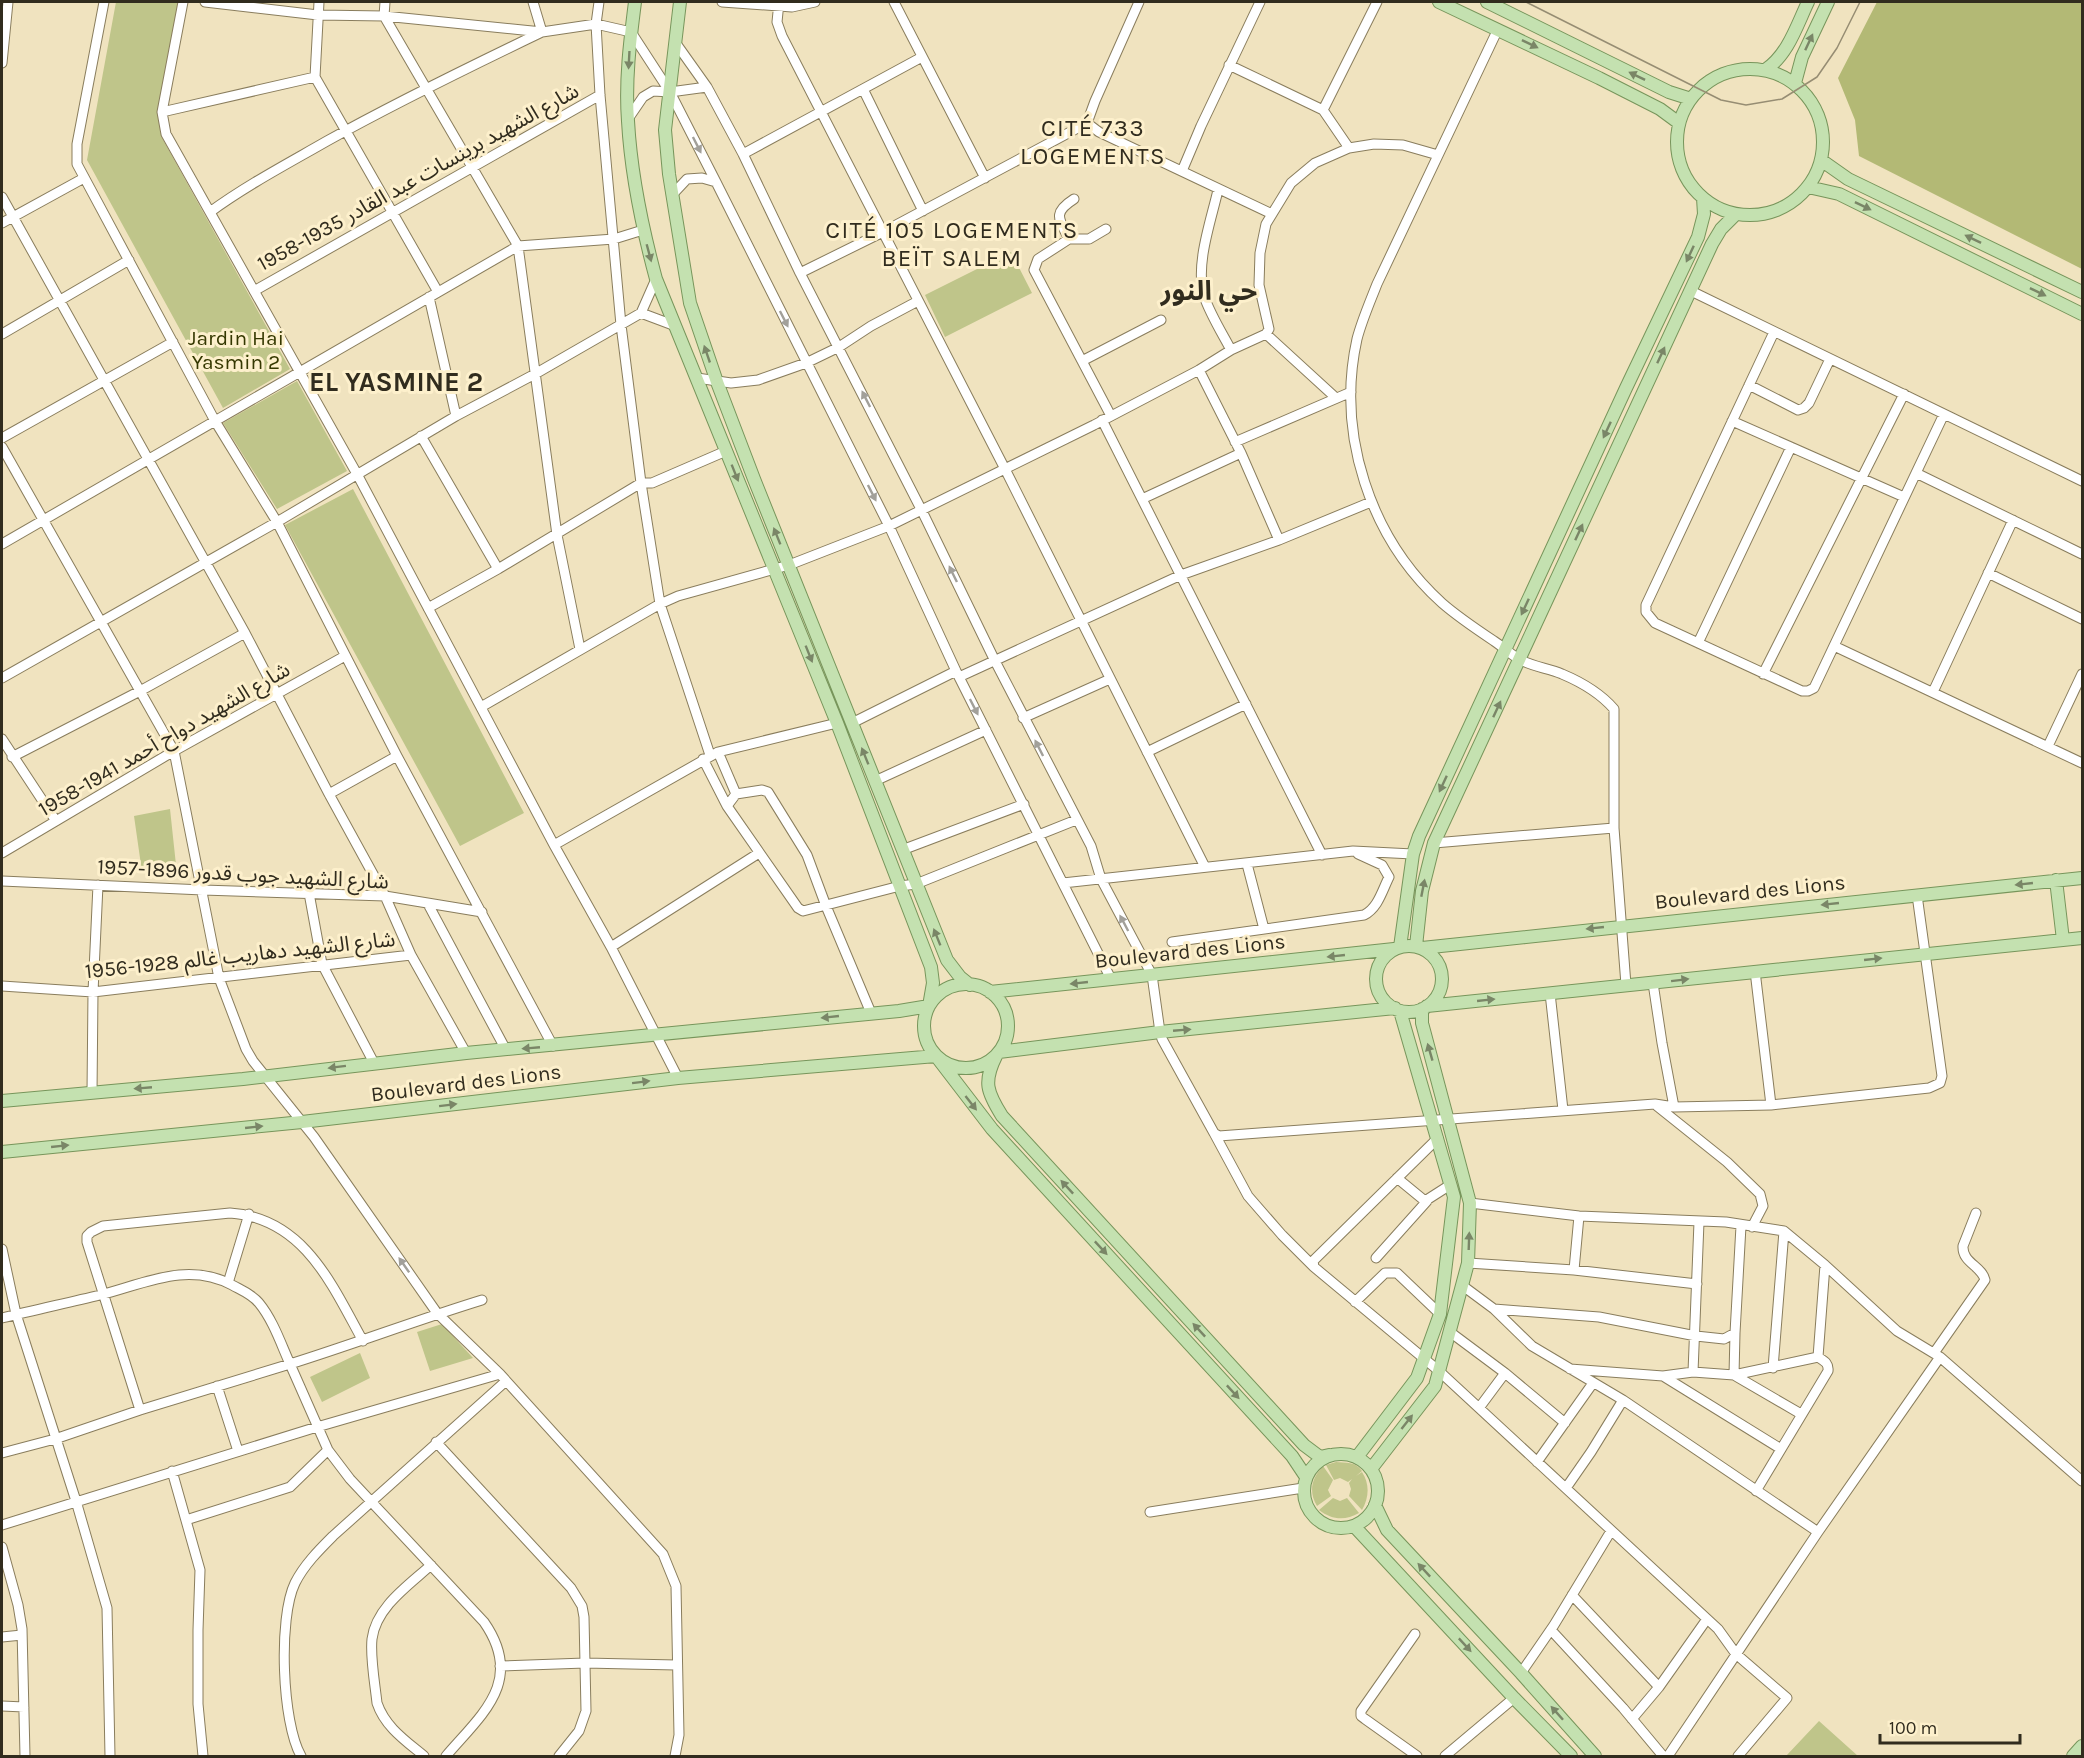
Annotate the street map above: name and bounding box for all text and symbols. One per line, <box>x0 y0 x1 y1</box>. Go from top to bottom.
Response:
one-way arrow <box>1805 33 1814 50</box>
one-way arrow <box>1521 40 1538 49</box>
one-way arrow <box>625 50 634 69</box>
one-way arrow <box>1629 71 1646 81</box>
street label: شارع الشهيد برينسات عبد القادر 1935-1958 <box>253 78 584 278</box>
district label: CITÉ 733 LOGEMENTS <box>1020 113 1166 170</box>
one-way arrow <box>692 136 701 153</box>
one-way arrow <box>1855 201 1872 211</box>
district label: CITÉ 105 LOGEMENTS BEÏT SALEM <box>825 215 1079 272</box>
one-way arrow <box>1964 235 1982 245</box>
one-way arrow <box>645 244 654 262</box>
one-way arrow <box>1686 245 1695 262</box>
district label: حي النور <box>1160 275 1257 312</box>
one-way arrow <box>2029 286 2047 296</box>
one-way arrow <box>779 310 789 327</box>
park label: Jardin Hai Yasmin 2 <box>188 326 284 374</box>
one-way arrow <box>702 345 712 363</box>
one-way arrow <box>1657 346 1666 364</box>
district label: EL YASMINE 2 <box>309 366 483 398</box>
one-way arrow <box>861 391 870 408</box>
one-way arrow <box>1602 422 1611 439</box>
one-way arrow <box>731 464 740 482</box>
one-way arrow <box>867 485 877 502</box>
one-way arrow <box>1574 522 1584 540</box>
one-way arrow <box>772 527 782 545</box>
one-way arrow <box>948 565 957 582</box>
one-way arrow <box>1520 599 1530 617</box>
one-way arrow <box>804 645 814 663</box>
street label: شارع الشهيد دواح أحمد 1941-1958 <box>34 656 295 824</box>
one-way arrow <box>970 698 979 715</box>
one-way arrow <box>1492 700 1501 717</box>
one-way arrow <box>1034 740 1044 757</box>
one-way arrow <box>860 747 870 765</box>
one-way arrow <box>1439 776 1448 793</box>
street label: شارع الشهيد جوب قدور 1896-1957 <box>96 854 389 897</box>
street label: Boulevard des Lions <box>1653 870 1847 914</box>
one-way arrow <box>1419 879 1428 898</box>
one-way arrow <box>2015 879 2034 889</box>
one-way arrow <box>1821 899 1840 909</box>
one-way arrow <box>1119 914 1129 931</box>
one-way arrow <box>1585 924 1604 933</box>
street label: شارع الشهيد دهاريب غالم 1928-1956 <box>84 927 397 986</box>
one-way arrow <box>932 928 942 946</box>
street label: Boulevard des Lions <box>1093 929 1287 973</box>
one-way arrow <box>1326 951 1345 961</box>
one-way arrow <box>1864 954 1883 964</box>
one-way arrow <box>1670 975 1689 984</box>
one-way arrow <box>1070 978 1089 987</box>
one-way arrow <box>1476 995 1495 1005</box>
one-way arrow <box>820 1013 839 1022</box>
one-way arrow <box>1172 1025 1191 1035</box>
one-way arrow <box>1425 1042 1434 1060</box>
one-way arrow <box>522 1043 541 1053</box>
street label: Boulevard des Lions <box>369 1059 563 1107</box>
one-way arrow <box>328 1063 347 1072</box>
one-way arrow <box>632 1078 651 1087</box>
one-way arrow <box>134 1083 153 1093</box>
one-way arrow <box>964 1095 977 1111</box>
one-way arrow <box>438 1100 457 1110</box>
one-way arrow <box>244 1122 263 1132</box>
one-way arrow <box>50 1141 69 1151</box>
one-way arrow <box>1061 1180 1074 1195</box>
one-way arrow <box>1464 1232 1474 1251</box>
one-way arrow <box>1094 1240 1107 1255</box>
one-way arrow <box>398 1258 410 1274</box>
one-way arrow <box>1192 1323 1206 1338</box>
one-way arrow <box>1226 1384 1239 1399</box>
one-way arrow <box>1400 1415 1412 1430</box>
one-way arrow <box>1417 1562 1431 1577</box>
one-way arrow <box>1458 1638 1472 1653</box>
one-way arrow <box>1550 1705 1563 1721</box>
scale bar <box>1880 1707 2020 1745</box>
text: 100 m <box>1889 1717 1937 1739</box>

